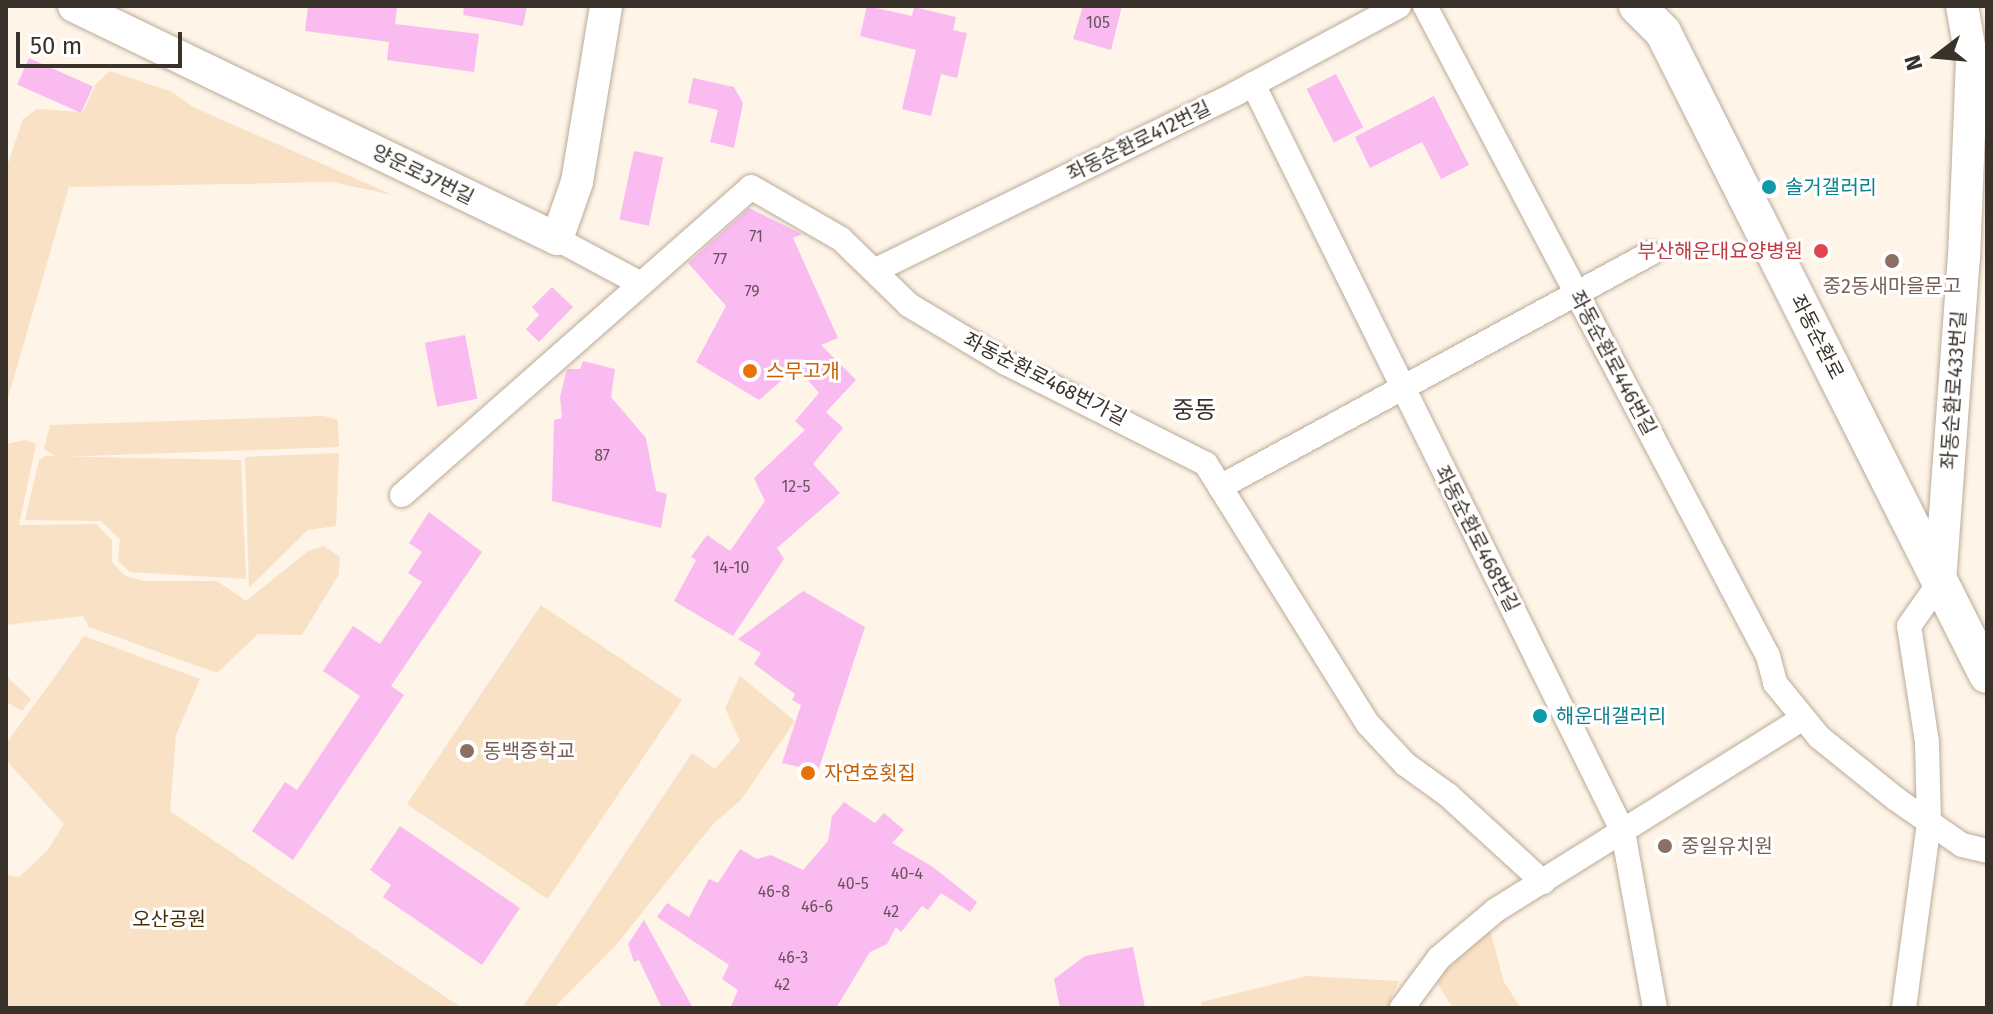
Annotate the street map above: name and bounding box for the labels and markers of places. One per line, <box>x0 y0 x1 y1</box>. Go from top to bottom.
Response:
place label: 솔거갤러리 <box>1785 175 1877 199</box>
marker: 솔거갤러리 <box>1760 178 1778 196</box>
place label: 부산해운대요양병원 <box>1637 239 1803 263</box>
marker: 부산해운대요양병원 <box>1810 240 1832 262</box>
marker: 중2동새마을문고 <box>1883 252 1901 270</box>
place label: 중2동새마을문고 <box>1823 274 1961 298</box>
place label: 스무고개 <box>766 359 840 383</box>
marker: 스무고개 <box>741 362 759 380</box>
place label: 해운대갤러리 <box>1556 704 1666 728</box>
marker: 해운대갤러리 <box>1531 707 1549 725</box>
place label: 동백중학교 <box>483 739 575 763</box>
marker: 동백중학교 <box>458 742 476 760</box>
place label: 자연호횟집 <box>824 761 916 785</box>
marker: 자연호횟집 <box>799 764 817 782</box>
place label: 중일유치원 <box>1681 834 1773 858</box>
marker: 중일유치원 <box>1656 837 1674 855</box>

